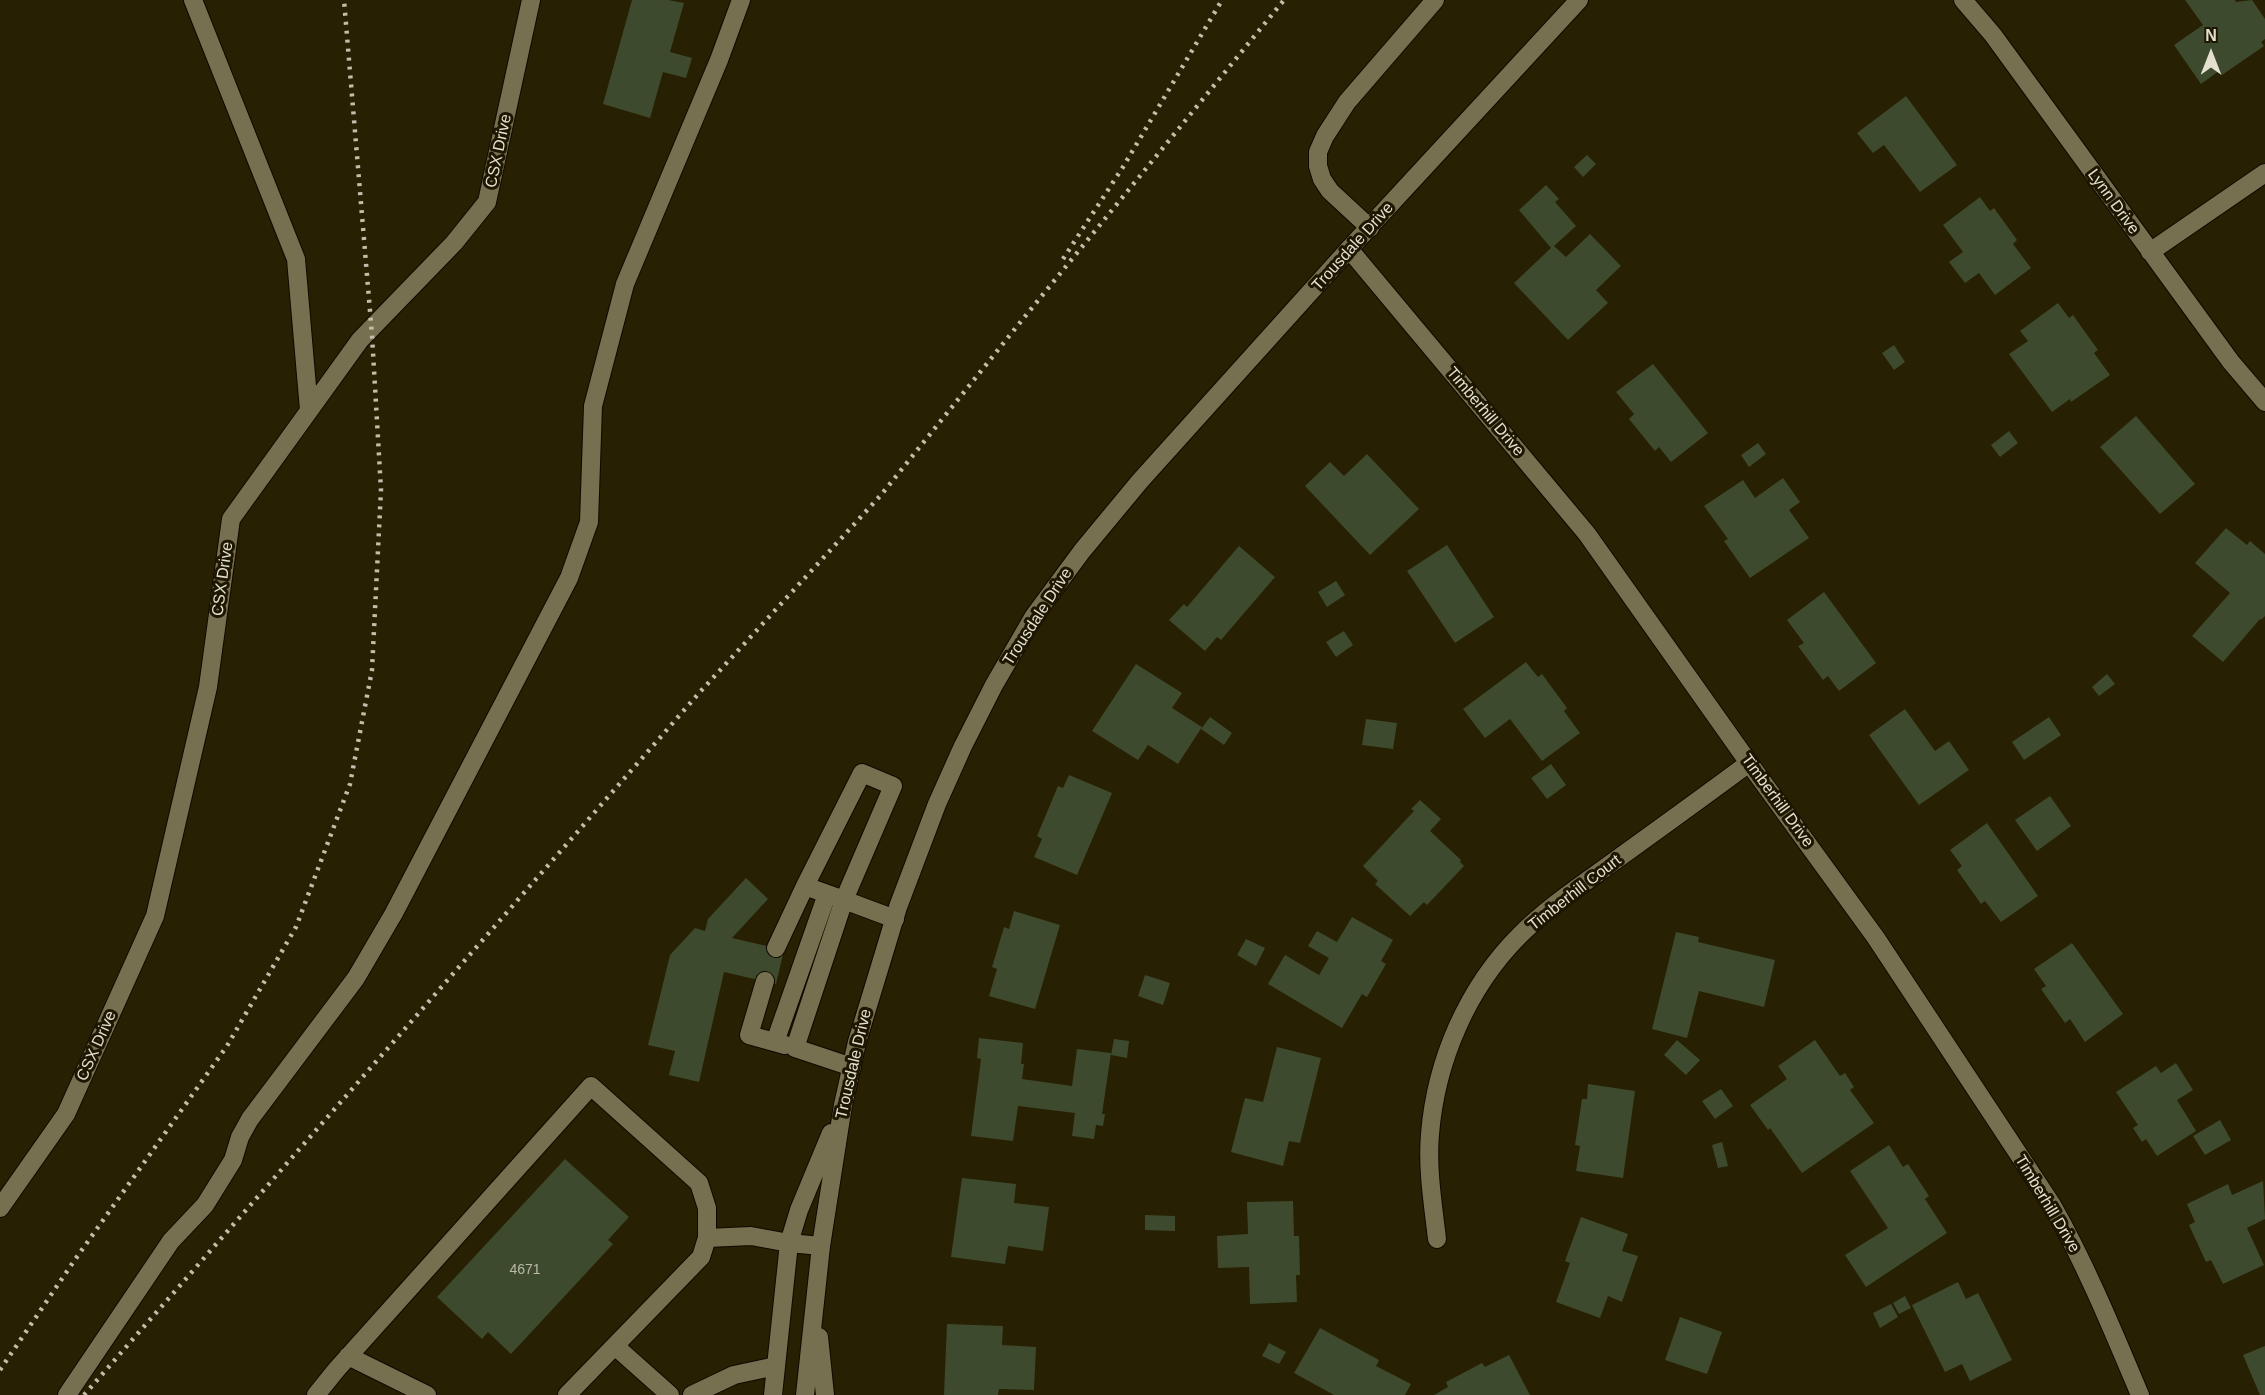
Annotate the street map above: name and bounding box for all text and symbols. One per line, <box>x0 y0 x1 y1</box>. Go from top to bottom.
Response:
north arrow <box>2181 24 2241 84</box>
text: N <box>2205 27 2217 44</box>
street label: CSX Drive <box>482 112 516 190</box>
street label: Lynn Drive <box>2083 166 2143 238</box>
street label: Trousdale Drive <box>1308 199 1398 295</box>
street label: Timberhill Drive <box>1442 363 1528 461</box>
street label: CSX Drive <box>208 541 238 617</box>
street label: Trousdale Drive <box>999 565 1077 669</box>
street label: Timberhill Drive <box>1737 751 1817 851</box>
street label: Timberhill Court <box>1525 851 1625 935</box>
street label: Trousdale Drive <box>832 1007 876 1121</box>
street label: CSX Drive <box>73 1008 121 1084</box>
street label: Timberhill Drive <box>2010 1152 2084 1256</box>
house number: 4671 <box>509 1262 541 1278</box>

